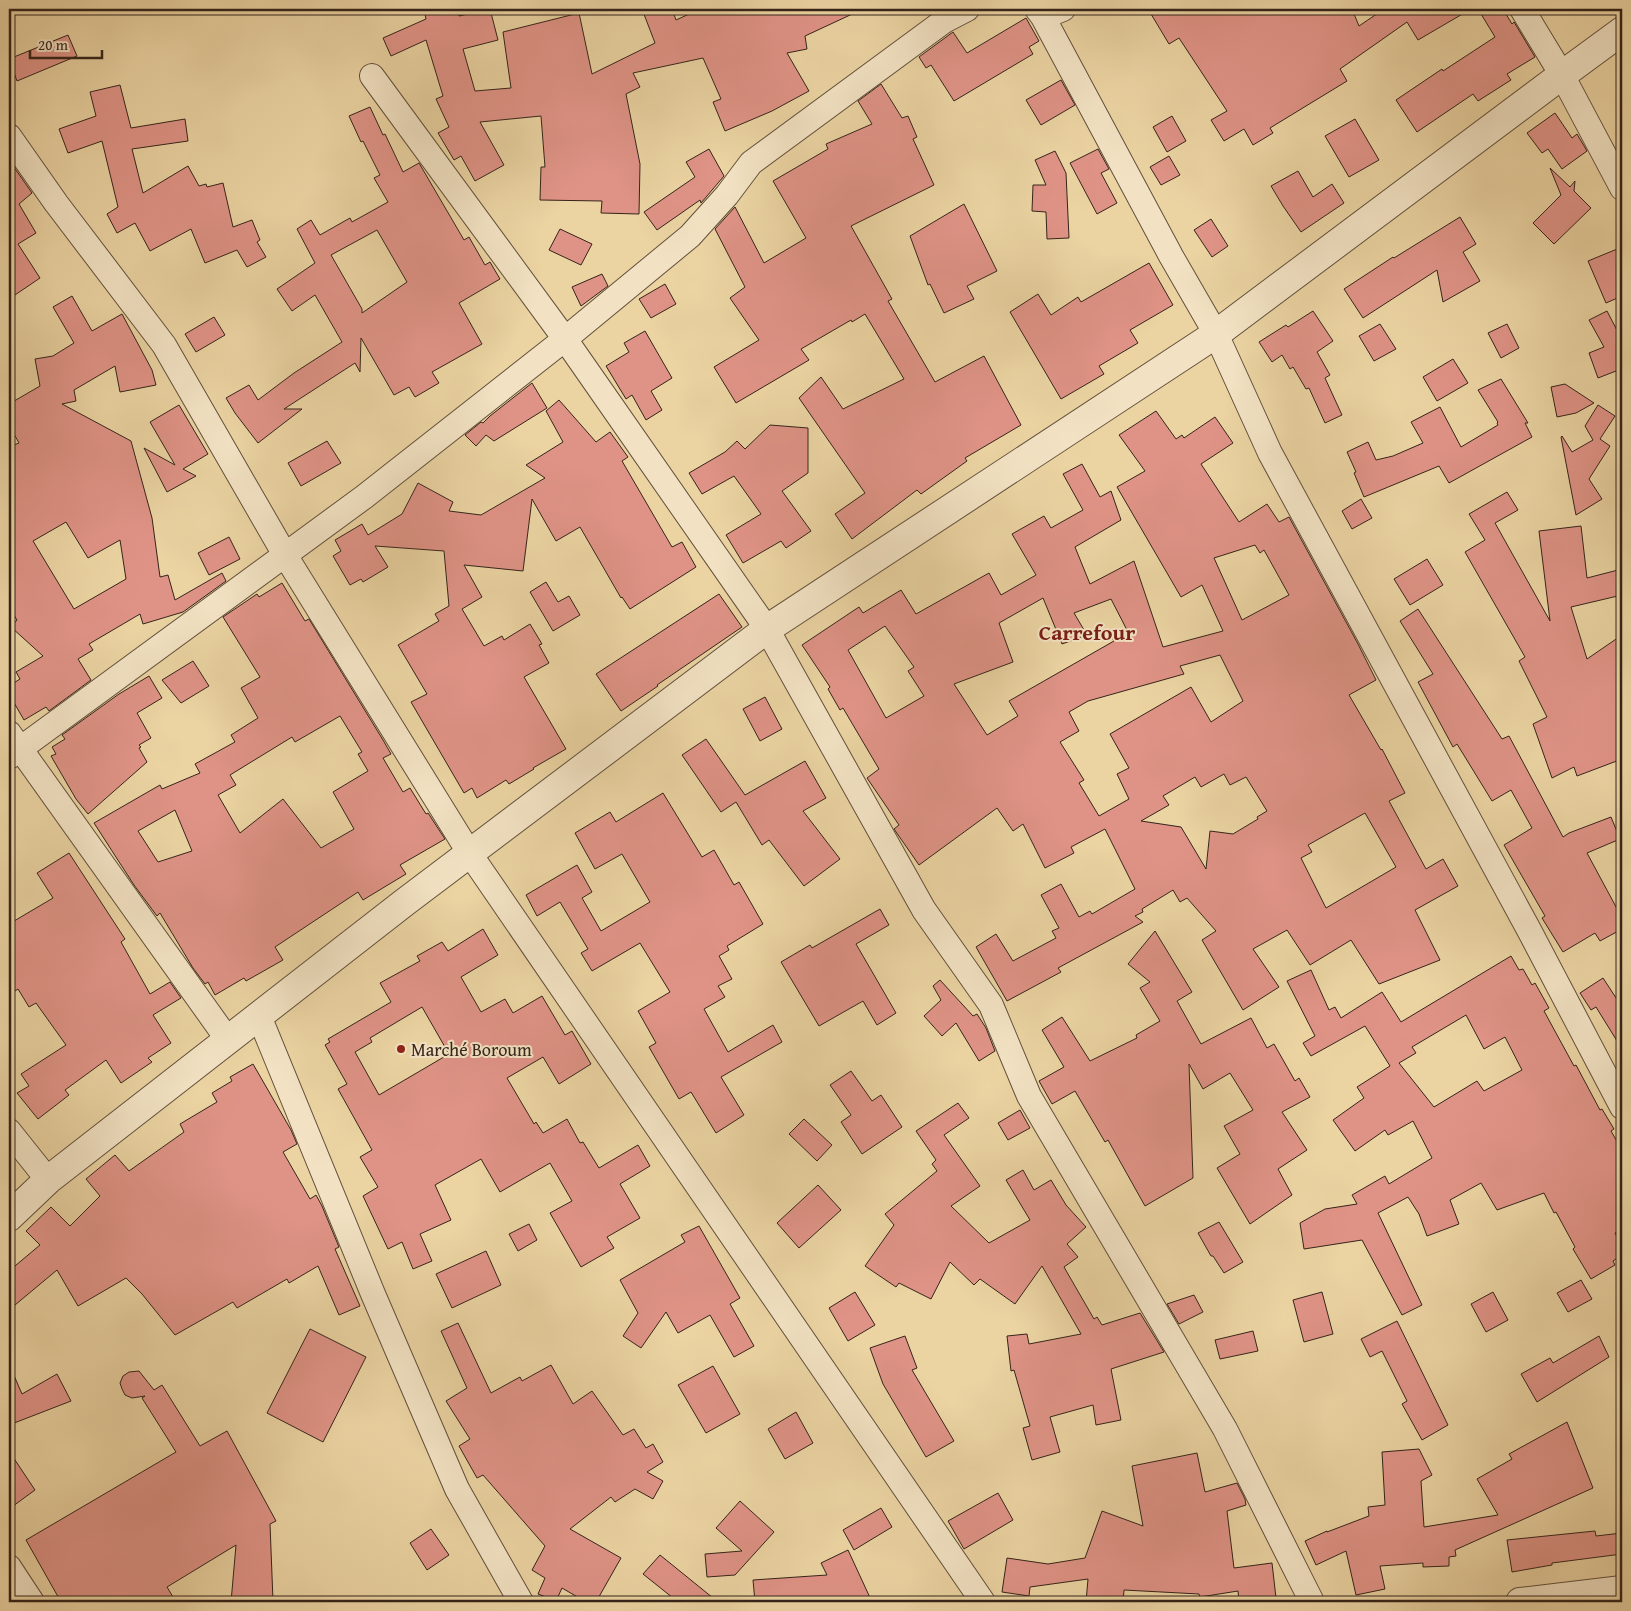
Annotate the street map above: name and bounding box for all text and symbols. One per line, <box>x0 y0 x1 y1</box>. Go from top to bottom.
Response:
scale bar <box>30 28 102 60</box>
text: 20 m <box>38 34 69 55</box>
district label: Carrefour <box>1039 616 1135 648</box>
place label: Marché Boroum <box>411 1036 532 1063</box>
marker: Marché Boroum <box>395 1043 407 1055</box>

